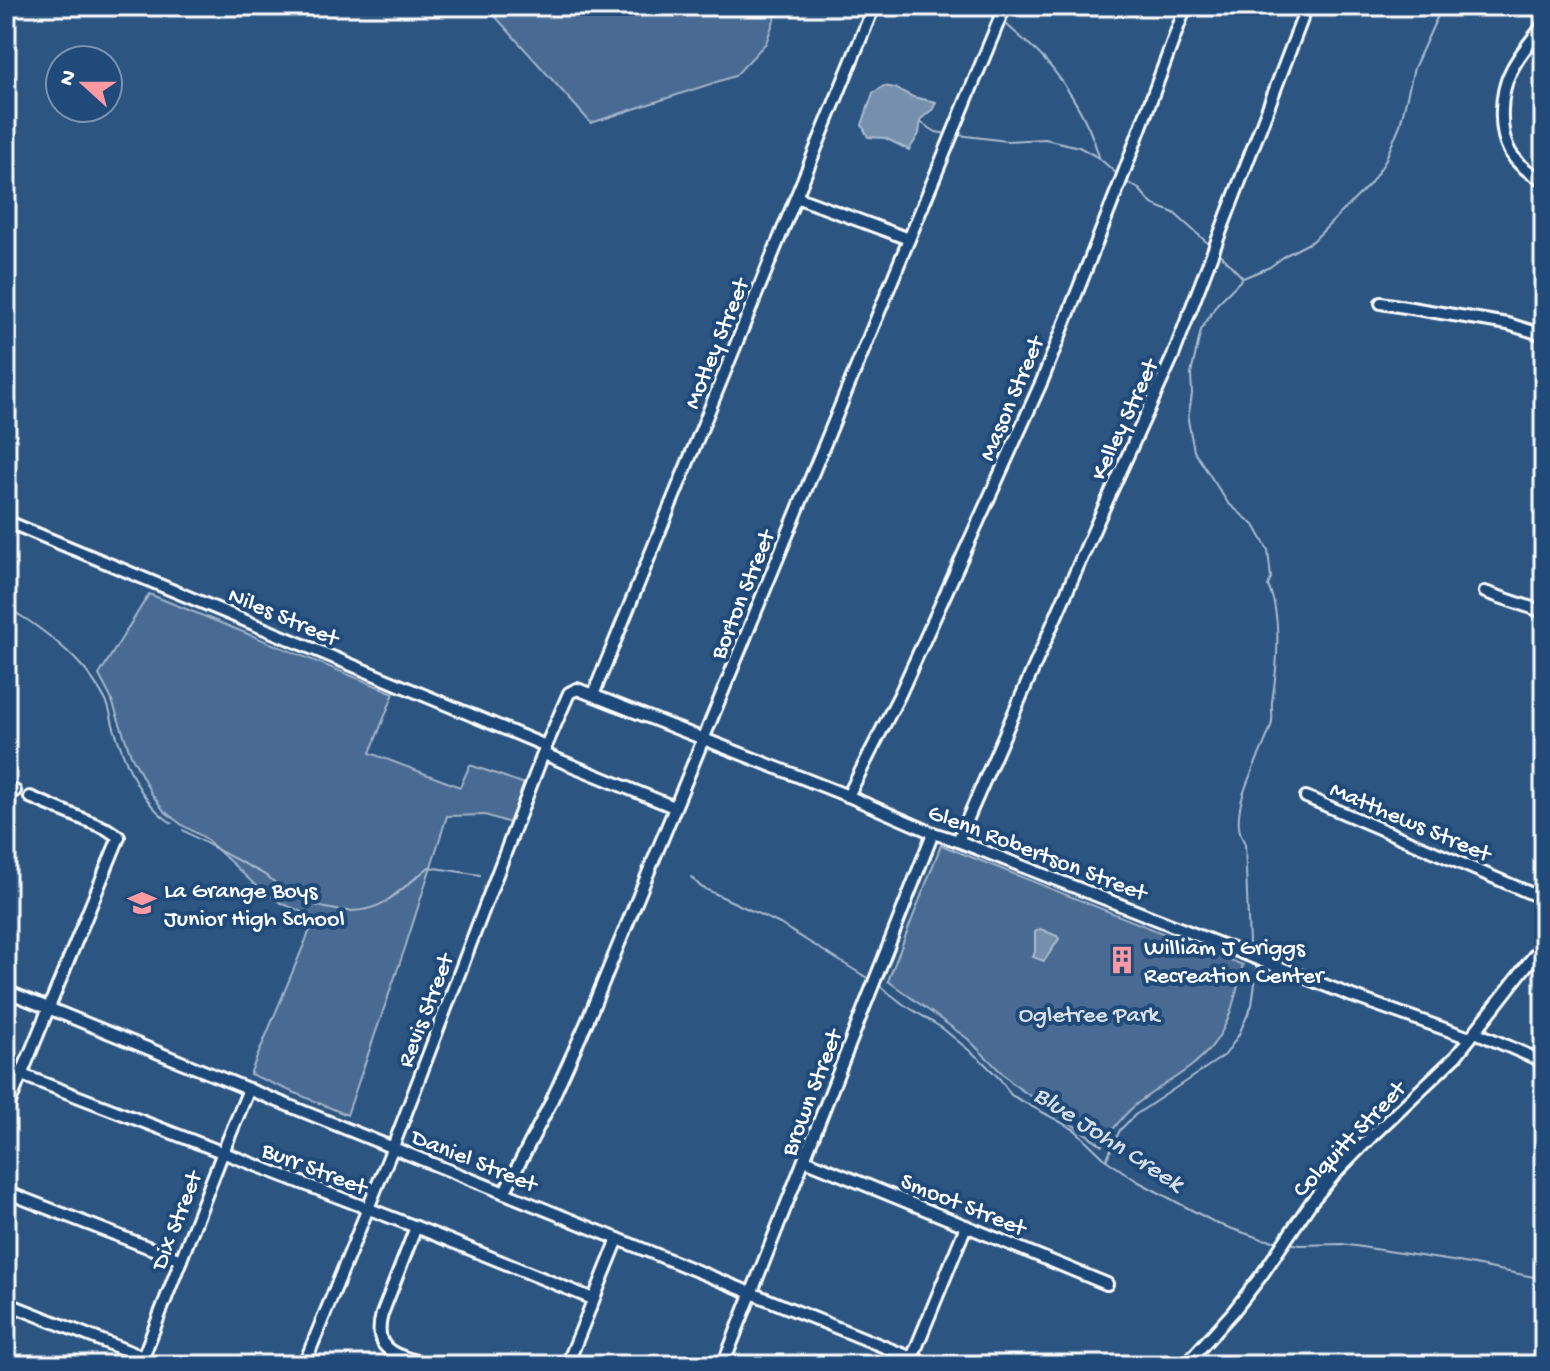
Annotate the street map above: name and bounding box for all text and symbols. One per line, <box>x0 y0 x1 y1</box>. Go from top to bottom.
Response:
north arrow <box>44 44 124 124</box>
text: N <box>54 67 84 90</box>
street label: Motley Street <box>679 273 758 414</box>
street label: Mason Street <box>974 331 1053 466</box>
street label: Kelley Street <box>1086 353 1168 486</box>
street label: Borton Street <box>705 525 784 665</box>
street label: Niles Street <box>223 582 344 655</box>
street label: Matthews Street <box>1325 776 1496 871</box>
street label: Glenn Robertson Street <box>923 799 1152 910</box>
place label: La Grange Boys Junior High School <box>164 878 345 935</box>
school or university icon: La Grange Boys Junior High School <box>127 888 157 918</box>
place label: William J Griggs Recreation Center <box>1144 935 1326 992</box>
building icon: William J Griggs Recreation Center <box>1107 945 1137 975</box>
street label: Revis Street <box>392 948 463 1072</box>
park label: Ogletree Park <box>1019 1002 1161 1031</box>
street label: Brown Street <box>776 1024 851 1161</box>
street label: Colquitt Street <box>1288 1075 1415 1205</box>
water label: Blue John Creek <box>1027 1081 1190 1202</box>
street label: Daniel Street <box>405 1123 543 1201</box>
street label: Burr Street <box>256 1137 372 1204</box>
street label: Dix Street <box>146 1166 211 1276</box>
street label: Smoot Street <box>896 1168 1032 1245</box>

